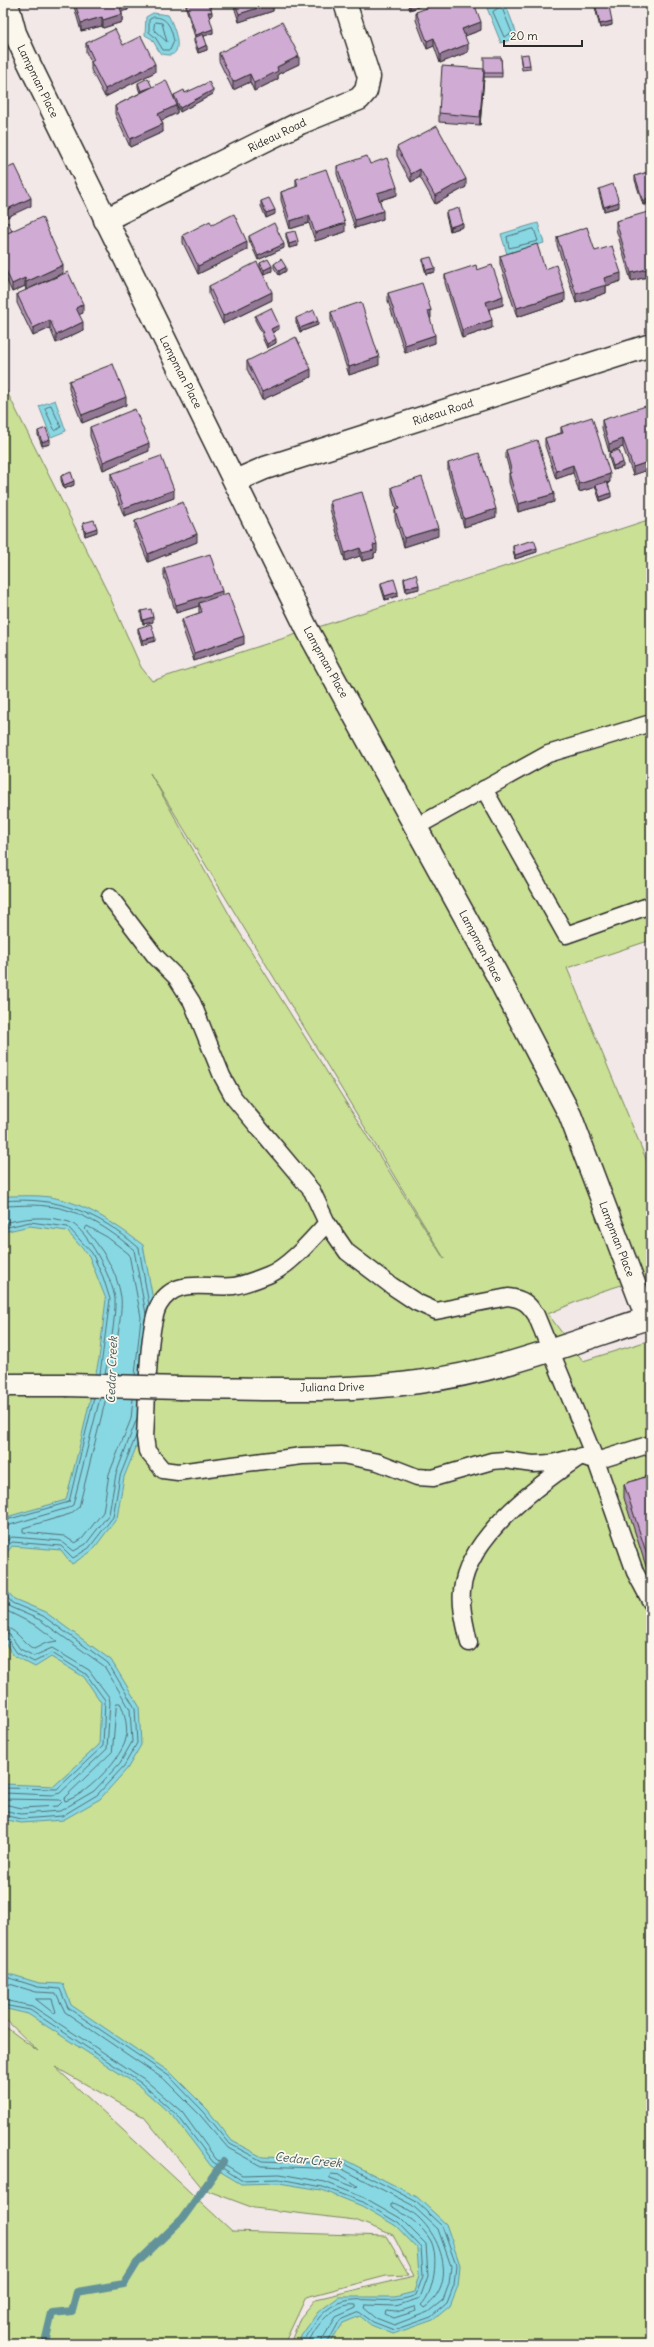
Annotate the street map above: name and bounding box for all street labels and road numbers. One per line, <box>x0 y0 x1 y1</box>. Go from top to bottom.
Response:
street label: Lampman Place <box>14 42 62 120</box>
street label: Rideau Road <box>246 115 309 155</box>
street label: Lampman Place <box>157 333 205 411</box>
street label: Rideau Road <box>411 395 476 428</box>
street label: Lampman Place <box>301 624 351 700</box>
street label: Lampman Place <box>456 908 506 985</box>
street label: Lampman Place <box>596 1199 638 1279</box>
street label: Juliana Drive <box>300 1379 364 1395</box>

